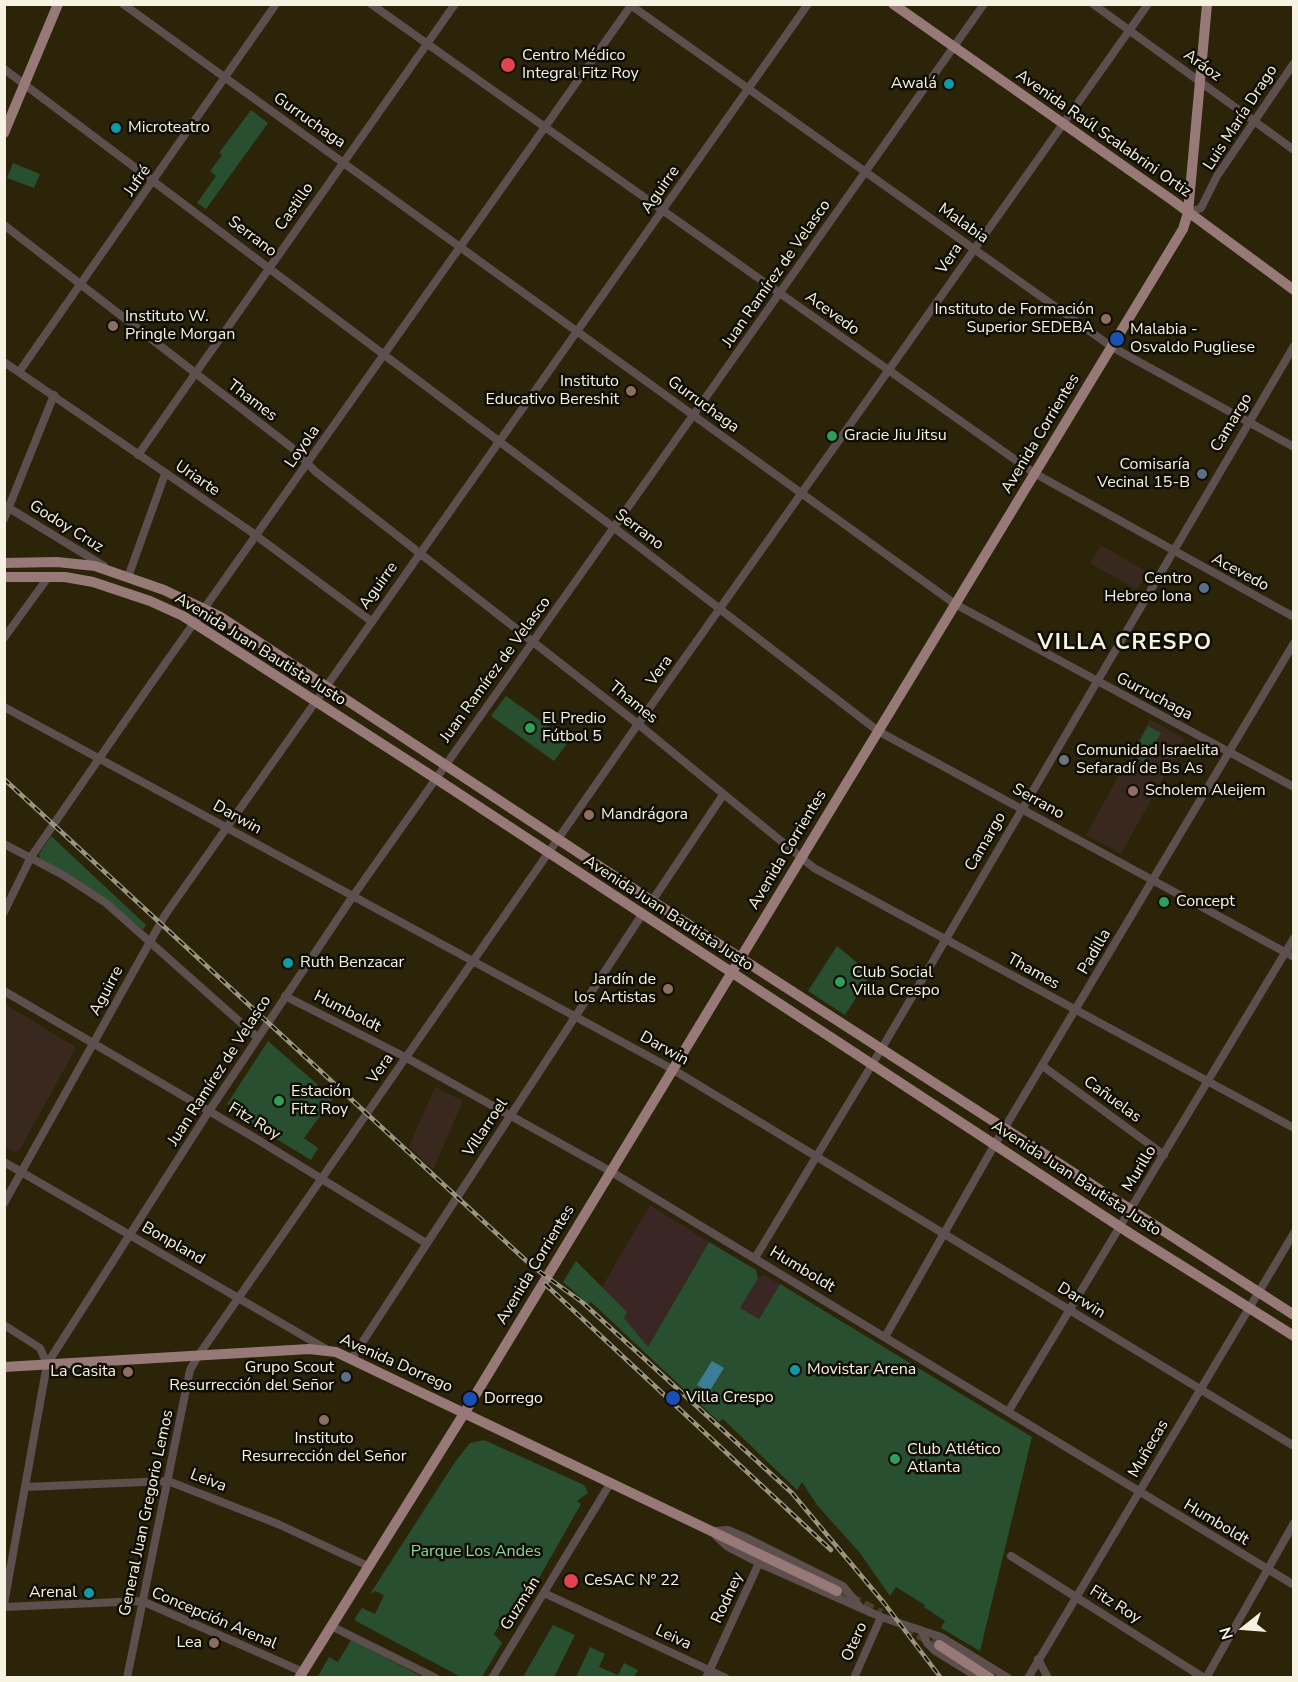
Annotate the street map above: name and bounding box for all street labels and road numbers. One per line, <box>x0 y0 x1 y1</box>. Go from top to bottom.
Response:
street label: Aráoz <box>1179 46 1225 86</box>
street label: Luis María Drago <box>1200 62 1282 174</box>
street label: Avenida Raúl Scalabrini Ortiz <box>1012 66 1194 202</box>
street label: Gurruchaga <box>269 89 349 153</box>
street label: Jufré <box>120 162 156 200</box>
street label: Aguirre <box>638 163 684 217</box>
street label: Castillo <box>272 179 318 235</box>
street label: Juan Ramírez de Velasco <box>719 197 835 351</box>
street label: Malabia <box>934 200 992 248</box>
street label: Serrano <box>224 212 280 262</box>
street label: Vera <box>933 240 967 278</box>
street label: Acevedo <box>801 288 863 340</box>
street label: Avenida Corrientes <box>998 371 1084 497</box>
street label: Gurruchaga <box>663 373 743 437</box>
street label: Thames <box>223 376 281 426</box>
street label: Camargo <box>1207 390 1257 456</box>
street label: Loyola <box>281 422 325 472</box>
street label: Uriarte <box>171 457 223 501</box>
street label: Godoy Cruz <box>25 497 107 557</box>
street label: Serrano <box>611 505 667 555</box>
street label: Acevedo <box>1208 550 1272 596</box>
street label: Aguirre <box>356 559 402 613</box>
street label: Avenida Juan Bautista Justo <box>171 589 349 711</box>
street label: Juan Ramírez de Velasco <box>437 593 555 747</box>
street label: Vera <box>643 652 677 690</box>
street label: Gurruchaga <box>1112 669 1196 725</box>
street label: Thames <box>605 678 661 728</box>
street label: Serrano <box>1009 780 1067 824</box>
street label: Avenida Corrientes <box>745 787 831 913</box>
street label: Darwin <box>209 797 265 839</box>
street label: Camargo <box>961 809 1011 875</box>
street label: Avenida Juan Bautista Justo <box>580 852 756 976</box>
street label: Padilla <box>1074 926 1116 978</box>
street label: Thames <box>1003 950 1063 994</box>
street label: Aguirre <box>86 963 128 1019</box>
street label: Humboldt <box>310 987 384 1037</box>
street label: Juan Ramírez de Velasco <box>164 992 276 1150</box>
street label: Darwin <box>636 1028 692 1070</box>
street label: Vera <box>364 1050 398 1088</box>
street label: Cañuelas <box>1079 1073 1145 1127</box>
street label: Villarroel <box>460 1095 512 1161</box>
street label: Fitz Roy <box>225 1099 283 1145</box>
street label: Avenida Juan Bautista Justo <box>988 1117 1164 1241</box>
street label: Murillo <box>1119 1142 1161 1196</box>
street label: Avenida Corrientes <box>493 1202 579 1328</box>
street label: Bonpland <box>138 1218 208 1270</box>
street label: Humboldt <box>766 1243 838 1297</box>
street label: Darwin <box>1054 1279 1108 1323</box>
street label: Avenida Dorrego <box>337 1331 455 1397</box>
street label: General Juan Gregorio Lemos <box>116 1408 178 1618</box>
street label: Muñecas <box>1125 1417 1173 1481</box>
street label: Leiva <box>187 1465 229 1497</box>
street label: Humboldt <box>1180 1496 1252 1550</box>
street label: Rodney <box>708 1569 748 1627</box>
street label: Guzmán <box>497 1574 545 1634</box>
street label: Fitz Roy <box>1086 1582 1144 1628</box>
street label: Concepción Arenal <box>148 1584 280 1654</box>
street label: Otero <box>838 1619 872 1665</box>
street label: Leiva <box>652 1621 694 1655</box>

